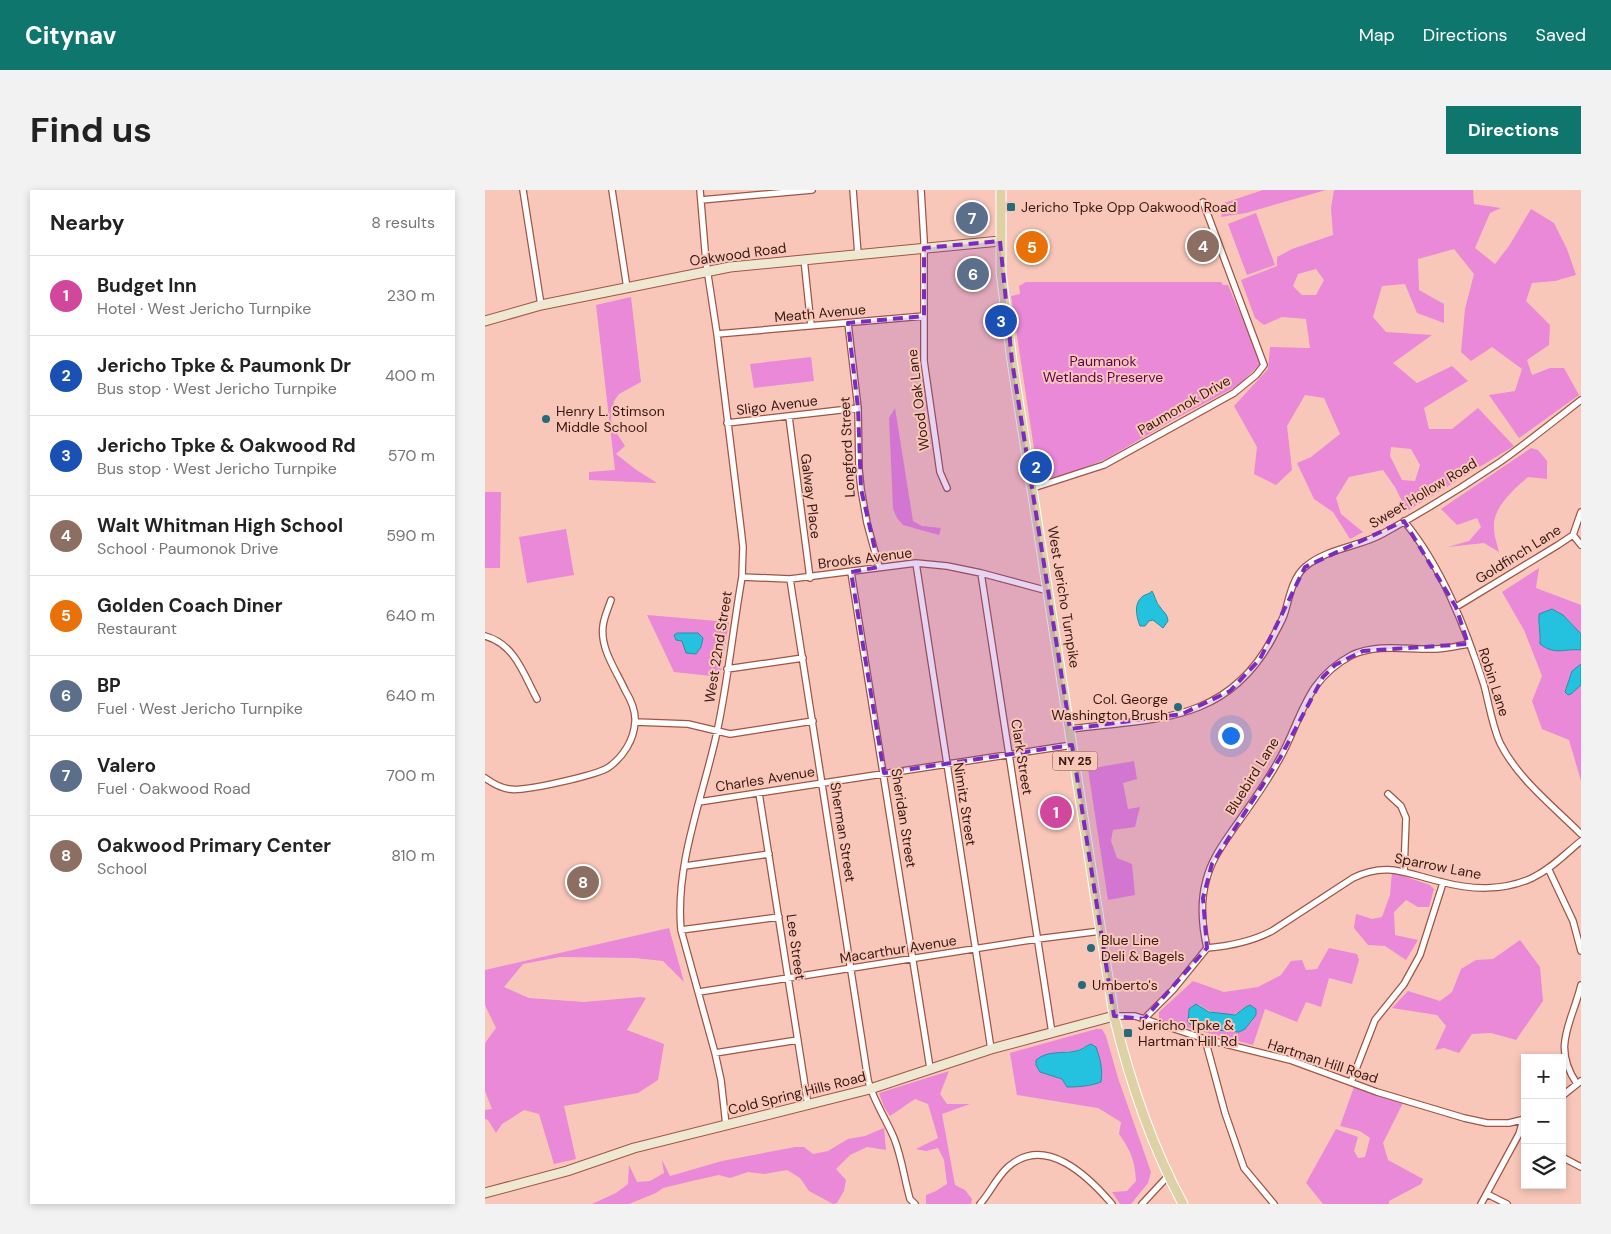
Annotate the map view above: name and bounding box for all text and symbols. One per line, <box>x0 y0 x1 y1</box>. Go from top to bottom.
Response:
text: Citynav <box>25 20 116 51</box>
text: Map <box>1359 23 1395 47</box>
text: Directions <box>1423 23 1508 47</box>
text: Saved <box>1536 23 1586 47</box>
button: Directions <box>1446 106 1581 154</box>
text: Find us <box>30 107 152 153</box>
place label: Jericho Tpke Opp Oakwood Road <box>1021 198 1236 216</box>
pin: 7 <box>956 199 988 237</box>
marker: Jericho Tpke Opp Oakwood Road <box>1005 201 1017 213</box>
text: Nearby <box>50 209 124 237</box>
text: 8 results <box>371 212 435 233</box>
pin: 4 <box>1187 227 1219 265</box>
pin: 5 <box>1016 228 1048 266</box>
street label: Oakwood Road <box>688 238 788 270</box>
pin: 6 <box>957 255 989 293</box>
text: Budget Inn <box>97 273 197 298</box>
text: 1 <box>63 285 69 306</box>
text: 230 m <box>387 285 435 306</box>
text: Hotel · West Jericho Turnpike <box>97 298 311 319</box>
street label: Meath Avenue <box>773 300 867 326</box>
pin: 3 <box>985 302 1017 340</box>
street label: Wood Oak Lane <box>903 348 933 452</box>
park label: Paumanok Wetlands Preserve <box>1043 352 1163 386</box>
text: Jericho Tpke & Paumonk Dr <box>97 353 351 378</box>
text: 2 <box>61 365 71 386</box>
text: 400 m <box>385 365 435 386</box>
street label: Paumonok Drive <box>1134 371 1234 439</box>
text: Bus stop · West Jericho Turnpike <box>97 378 337 399</box>
street label: Sligo Avenue <box>735 391 819 419</box>
street label: Longford Street <box>835 396 859 498</box>
place label: Henry L. Stimson Middle School <box>556 402 665 436</box>
marker: Henry L. Stimson Middle School <box>540 413 552 425</box>
text: Jericho Tpke & Oakwood Rd <box>97 433 356 458</box>
text: 3 <box>61 445 71 466</box>
text: 570 m <box>388 445 435 466</box>
pin: 2 <box>1020 448 1052 486</box>
street label: Galway Place <box>797 452 825 540</box>
street label: Sweet Hollow Road <box>1366 454 1480 532</box>
text: Bus stop · West Jericho Turnpike <box>97 458 337 479</box>
text: Walt Whitman High School <box>97 513 343 538</box>
street label: Goldfinch Lane <box>1472 521 1564 587</box>
text: 4 <box>61 525 71 546</box>
text: 590 m <box>386 525 435 546</box>
street label: West Jericho Turnpike <box>1044 525 1084 669</box>
text: School · Paumonok Drive <box>97 538 278 559</box>
street label: Brooks Avenue <box>817 543 913 573</box>
street label: West 22nd Street <box>700 590 736 704</box>
text: Golden Coach Diner <box>97 593 283 618</box>
text: 5 <box>61 605 71 626</box>
text: 640 m <box>386 605 435 626</box>
text: Restaurant <box>97 618 177 639</box>
street label: Robin Lane <box>1474 645 1514 719</box>
text: BP <box>97 673 121 698</box>
text: 6 <box>61 685 71 706</box>
text: 640 m <box>386 685 435 706</box>
place label: Col. George Washington Brush <box>1051 690 1168 724</box>
text: Fuel · West Jericho Turnpike <box>97 698 303 719</box>
marker: Col. George Washington Brush <box>1172 701 1184 713</box>
street label: Clark Street <box>1007 718 1037 796</box>
your location <box>1218 723 1244 749</box>
street label: Bluebird Lane <box>1221 734 1283 818</box>
road number: NY 25 <box>1053 752 1097 770</box>
text: Valero <box>97 753 156 778</box>
street label: Nimitz Street <box>950 761 980 847</box>
street label: Charles Avenue <box>714 762 816 796</box>
text: 7 <box>62 765 70 786</box>
text: 700 m <box>386 765 435 786</box>
street label: Sheridan Street <box>887 767 921 869</box>
text: Fuel · Oakwood Road <box>97 778 251 799</box>
street label: Sherman Street <box>826 781 860 883</box>
pin: 1 <box>1040 793 1072 831</box>
text: Oakwood Primary Center <box>97 833 331 858</box>
text: 8 <box>61 845 71 866</box>
text: 810 m <box>391 845 435 866</box>
street label: Sparrow Lane <box>1393 849 1483 883</box>
text: School <box>97 858 147 879</box>
pin: 8 <box>567 863 599 901</box>
street label: Lee Street <box>782 913 810 981</box>
street label: Macarthur Avenue <box>838 931 958 967</box>
place label: Blue Line Deli & Bagels <box>1101 931 1184 965</box>
marker: Blue Line Deli & Bagels <box>1085 942 1097 954</box>
place label: Umberto's <box>1092 976 1158 994</box>
marker: Umberto's <box>1076 979 1088 991</box>
place label: Jericho Tpke & Hartman Hill Rd <box>1138 1016 1237 1050</box>
marker: Jericho Tpke & Hartman Hill Rd <box>1122 1027 1134 1039</box>
street label: Hartman Hill Road <box>1265 1035 1381 1087</box>
map controls <box>1521 1054 1566 1189</box>
button: + <box>1521 1054 1566 1099</box>
street label: Cold Spring Hills Road <box>726 1067 868 1119</box>
button: − <box>1521 1099 1566 1144</box>
button: layers <box>1521 1144 1566 1189</box>

